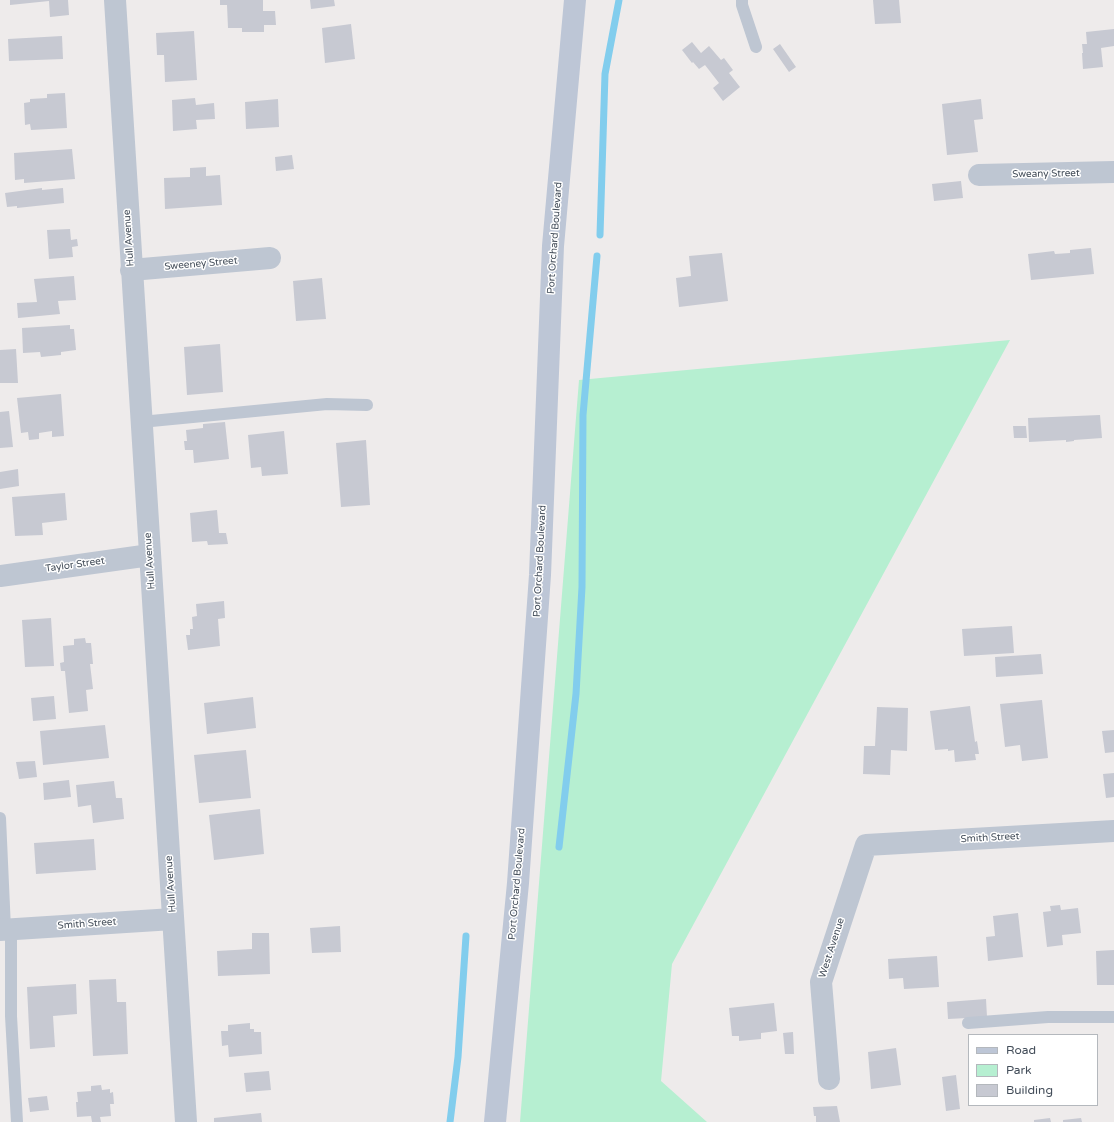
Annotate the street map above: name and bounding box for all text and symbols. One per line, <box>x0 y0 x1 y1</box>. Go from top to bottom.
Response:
street label: Sweany Street <box>1012 167 1080 181</box>
street label: Port Orchard Boulevard <box>545 182 565 294</box>
street label: Hull Avenue <box>121 209 137 267</box>
street label: Sweeney Street <box>164 255 238 273</box>
street label: Port Orchard Boulevard <box>531 505 549 617</box>
street label: Hull Avenue <box>142 532 158 590</box>
street label: Taylor Street <box>45 555 105 575</box>
street label: Port Orchard Boulevard <box>506 828 528 940</box>
street label: Smith Street <box>960 830 1020 846</box>
street label: Hull Avenue <box>163 855 179 913</box>
street label: Smith Street <box>57 916 117 932</box>
street label: West Avenue <box>817 917 847 979</box>
legend <box>968 1034 1098 1106</box>
text: Road <box>1006 1043 1036 1057</box>
text: Park <box>1006 1063 1032 1077</box>
text: Building <box>1006 1083 1053 1097</box>

